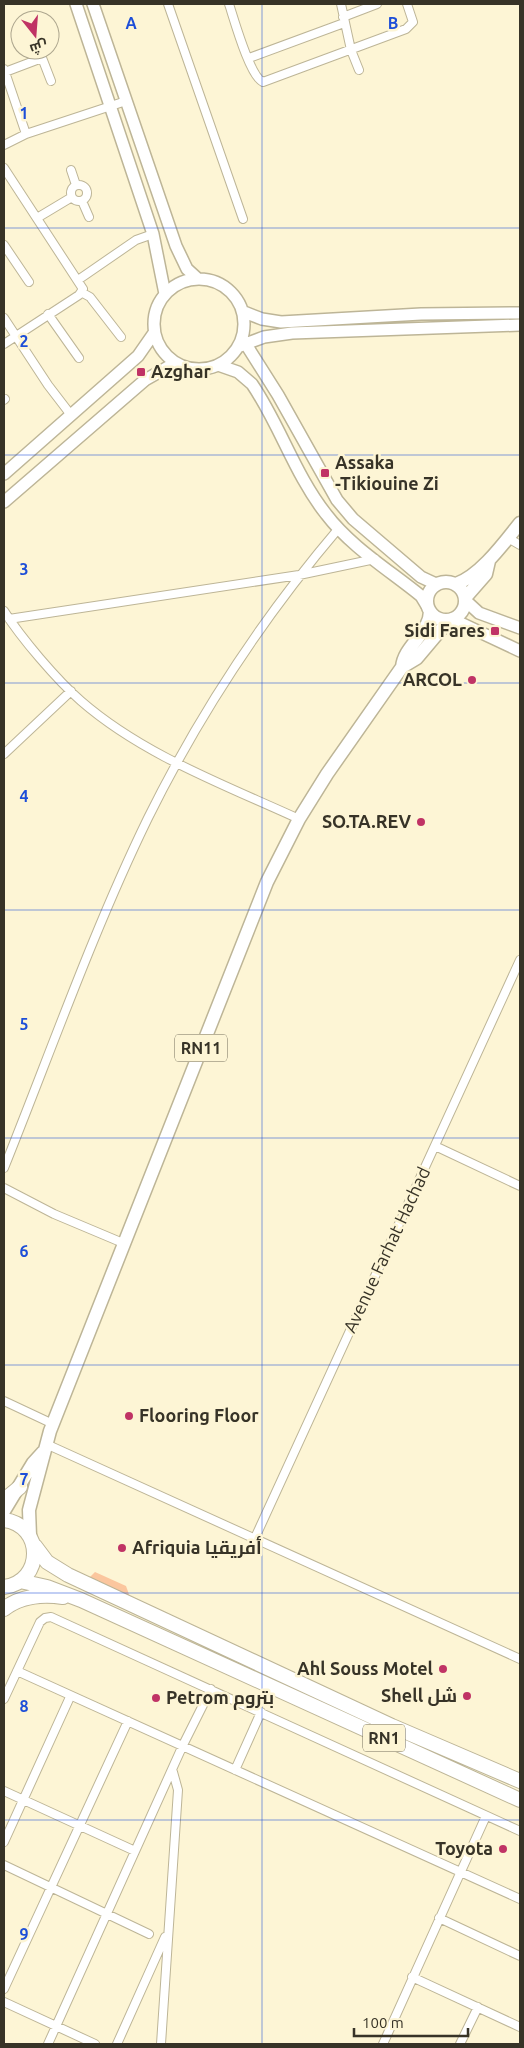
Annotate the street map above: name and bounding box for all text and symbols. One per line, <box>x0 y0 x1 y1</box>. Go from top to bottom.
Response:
north arrow <box>10 10 60 60</box>
text: A <box>125 14 137 32</box>
text: B <box>388 14 398 32</box>
text: ش <box>28 36 50 58</box>
text: 1 <box>19 104 29 122</box>
text: 2 <box>19 332 29 350</box>
place label: Azghar <box>151 361 211 381</box>
marker: Azghar <box>135 366 147 378</box>
place label: Assaka -Tikiouine Zi <box>335 452 439 493</box>
marker: Assaka -Tikiouine Zi <box>319 467 331 479</box>
text: 3 <box>19 560 29 578</box>
place label: Sidi Fares <box>404 620 485 640</box>
marker: Sidi Fares <box>489 625 501 637</box>
place label: ARCOL <box>403 669 462 689</box>
marker: ARCOL <box>466 674 478 686</box>
text: 4 <box>19 787 29 805</box>
place label: SO.TA.REV <box>322 811 411 831</box>
marker: SO.TA.REV <box>415 816 427 828</box>
text: 5 <box>19 1015 29 1033</box>
road number: RN11 <box>175 1034 227 1062</box>
street label: Avenue Farhat Hachad <box>339 1164 433 1336</box>
text: 6 <box>19 1242 29 1260</box>
place label: Flooring Floor <box>139 1405 259 1425</box>
marker: Flooring Floor <box>123 1410 135 1422</box>
text: 7 <box>19 1470 29 1488</box>
place label: Afriquia أفريقيا <box>132 1535 262 1559</box>
marker: Afriquia أفريقيا <box>116 1542 128 1554</box>
place label: Ahl Souss Motel <box>297 1658 434 1678</box>
marker: Ahl Souss Motel <box>437 1663 449 1675</box>
place label: Shell شل <box>381 1685 457 1707</box>
place label: Petrom بتروم <box>166 1687 274 1710</box>
marker: Shell شل <box>461 1690 473 1702</box>
marker: Petrom بتروم <box>150 1692 162 1704</box>
text: 8 <box>19 1697 29 1715</box>
road number: RN1 <box>363 1725 405 1752</box>
place label: Toyota <box>435 1838 493 1858</box>
marker: Toyota <box>497 1843 509 1855</box>
text: 9 <box>19 1925 29 1943</box>
scale bar <box>354 2006 468 2038</box>
text: 100 m <box>362 2014 404 2031</box>

